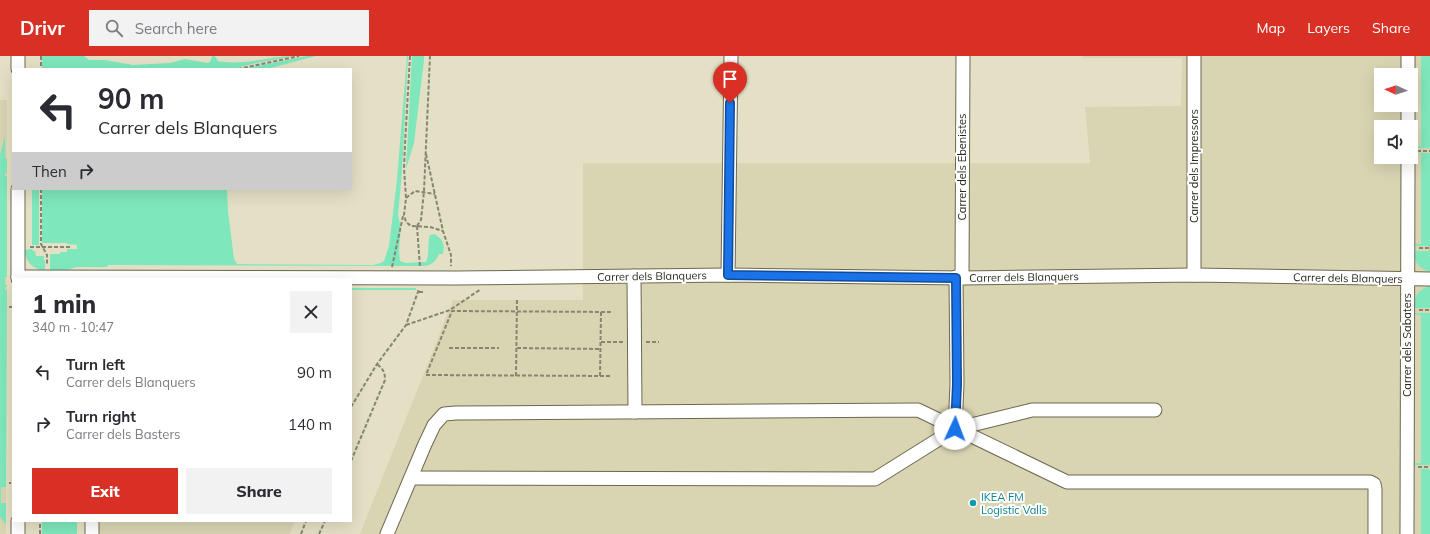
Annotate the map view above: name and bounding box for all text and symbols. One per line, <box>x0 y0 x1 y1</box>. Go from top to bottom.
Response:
search box <box>89 10 369 46</box>
text: Drivr <box>20 16 65 40</box>
icon: search <box>103 17 125 39</box>
text: Search here <box>135 19 217 38</box>
text: Map <box>1256 19 1285 37</box>
text: Layers <box>1307 19 1350 37</box>
text: Share <box>1372 19 1410 37</box>
pin <box>713 62 747 103</box>
icon: arrive <box>719 68 741 90</box>
north arrow <box>1374 68 1418 112</box>
map controls <box>1374 68 1418 164</box>
text: 90 m <box>98 81 164 116</box>
icon: left <box>32 84 84 136</box>
street label: Carrer dels Impressors <box>1187 109 1201 223</box>
street label: Carrer dels Ebenistes <box>955 114 969 221</box>
text: Carrer dels Blanquers <box>98 116 278 139</box>
button: sound <box>1374 120 1418 164</box>
icon: right <box>75 160 97 182</box>
text: Then <box>32 162 67 181</box>
street label: Carrer dels Blanquers <box>597 268 707 284</box>
street label: Carrer dels Blanquers <box>969 269 1079 285</box>
street label: Carrer dels Blanquers <box>1293 270 1403 286</box>
text: 1 min <box>32 289 96 319</box>
button: close <box>290 291 332 333</box>
street label: Carrer dels Sabaters <box>1400 293 1414 397</box>
text: 340 m · 10:47 <box>32 319 114 335</box>
text: Turn left <box>66 355 125 374</box>
icon: left <box>32 361 54 383</box>
text: 90 m <box>297 363 332 382</box>
text: Carrer dels Blanquers <box>66 374 196 390</box>
text: Turn right <box>66 407 136 426</box>
position arrow <box>934 408 976 450</box>
icon: right <box>32 413 54 435</box>
text: 140 m <box>288 415 332 434</box>
text: Carrer dels Basters <box>66 426 181 442</box>
button: Exit <box>32 468 178 514</box>
button: Share <box>186 468 332 514</box>
place label: IKEA FM Logistic Valls <box>981 490 1047 517</box>
marker: IKEA FM Logistic Valls <box>968 498 978 508</box>

